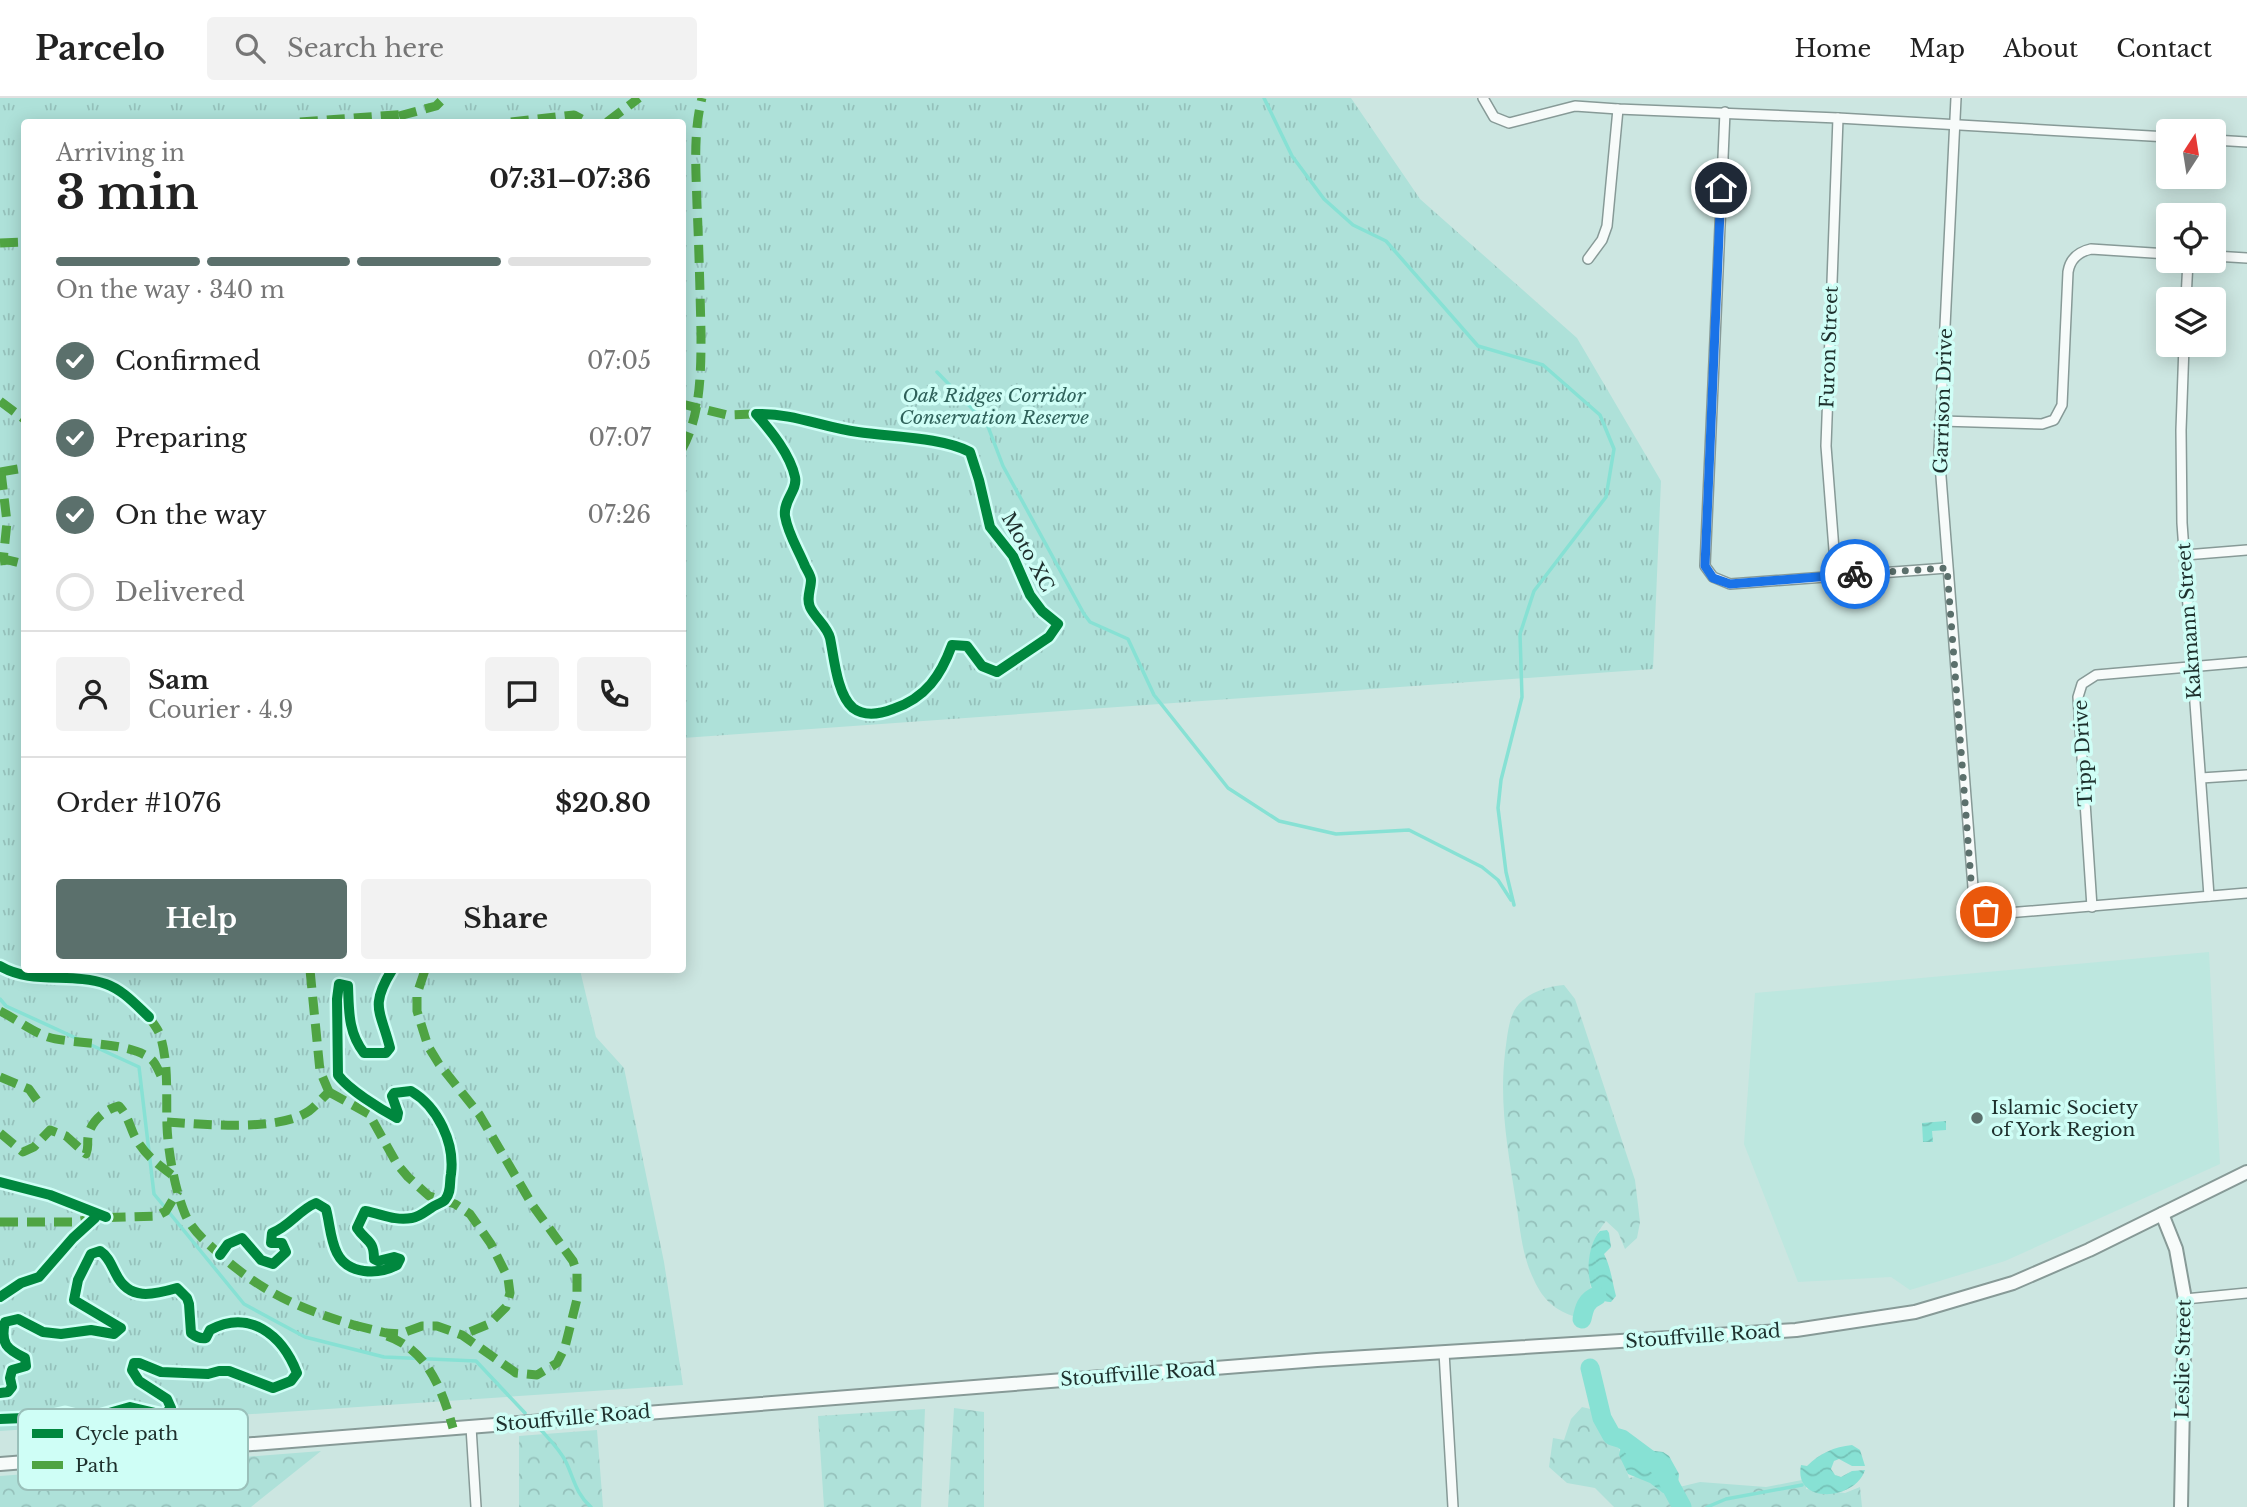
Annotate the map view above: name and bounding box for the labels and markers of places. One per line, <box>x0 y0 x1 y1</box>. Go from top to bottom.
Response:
pin <box>1691 158 1751 218</box>
pin <box>1956 882 2016 942</box>
place label: Islamic Society of York Region <box>1991 1096 2138 1141</box>
marker: Islamic Society of York Region <box>1969 1110 1985 1126</box>

